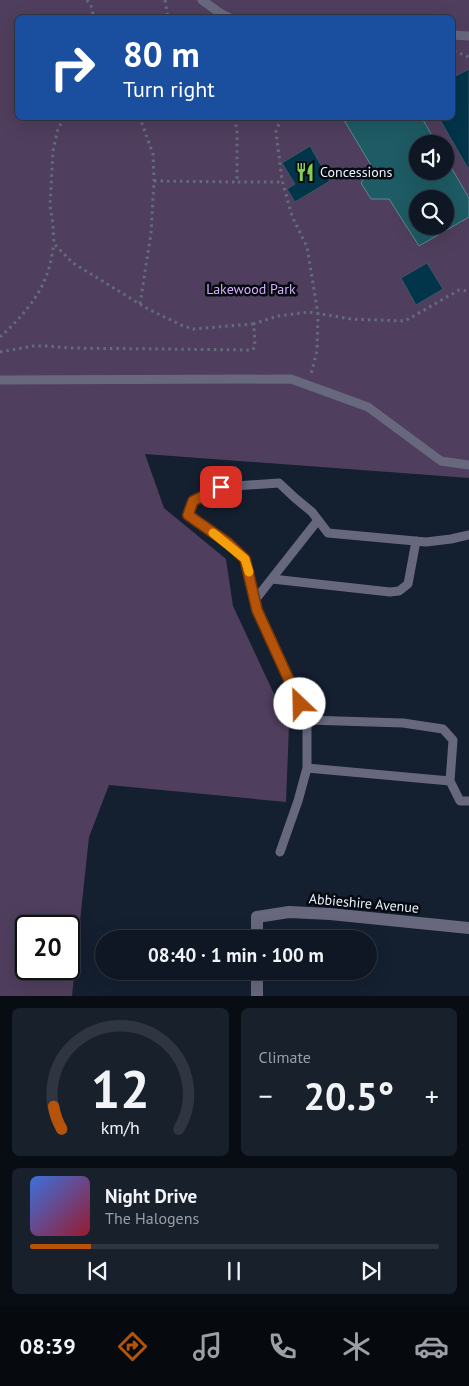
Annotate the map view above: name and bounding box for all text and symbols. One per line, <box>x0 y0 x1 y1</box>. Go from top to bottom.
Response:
text: 80 m <box>123 31 200 77</box>
icon: right <box>40 35 105 100</box>
text: Turn right <box>123 75 215 103</box>
map controls <box>409 135 454 235</box>
button: sound <box>409 135 454 180</box>
restaurant icon: Concessions <box>294 161 316 183</box>
place label: Concessions <box>320 163 392 181</box>
button: search <box>409 190 454 235</box>
park label: Lakewood Park <box>206 280 296 298</box>
pin <box>200 466 242 508</box>
icon: arrive <box>207 473 235 501</box>
position arrow <box>273 677 325 729</box>
street label: Abbieshire Avenue <box>308 889 420 917</box>
speed limit sign: 20 <box>15 915 80 980</box>
text: 08:40 · 1 min · 100 m <box>148 943 324 967</box>
text: Climate <box>259 1047 311 1067</box>
text: 12 <box>91 1055 150 1122</box>
text: 20.5° <box>303 1071 394 1120</box>
text: − <box>259 1077 273 1114</box>
text: + <box>425 1077 439 1114</box>
text: km/h <box>101 1116 140 1139</box>
text: Night Drive <box>105 1184 197 1208</box>
text: The Halogens <box>105 1208 199 1228</box>
icon: previous <box>84 1257 112 1285</box>
icon: pause <box>220 1257 248 1285</box>
icon: next <box>357 1257 385 1285</box>
icon: directions <box>115 1329 150 1364</box>
icon: music <box>190 1329 225 1364</box>
icon: phone <box>265 1329 300 1364</box>
icon: climate <box>339 1329 374 1364</box>
icon: car <box>414 1329 449 1364</box>
text: 08:39 <box>20 1332 76 1360</box>

